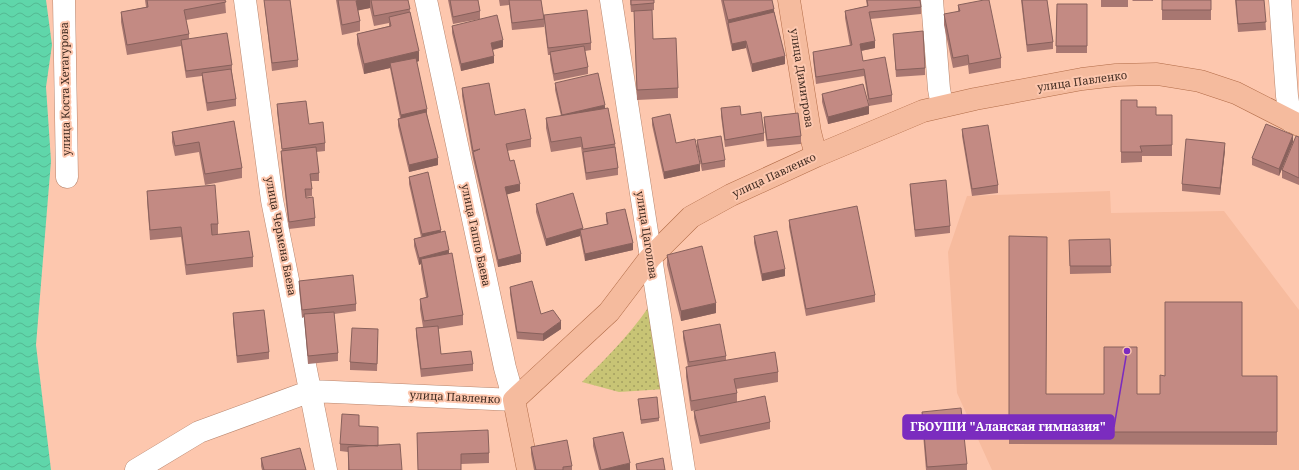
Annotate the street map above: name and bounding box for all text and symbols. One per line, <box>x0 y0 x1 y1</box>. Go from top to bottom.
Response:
street label: улица Коста Хетагурова <box>56 22 73 156</box>
street label: улица Димитрова <box>787 27 818 129</box>
street label: улица Павленко <box>1036 67 1128 94</box>
street label: улица Павленко <box>730 149 818 201</box>
street label: улица Чермена Баева <box>263 175 300 297</box>
street label: улица Гаппо Баева <box>458 182 495 288</box>
street label: улица Цаголова <box>633 190 662 280</box>
street label: улица Павленко <box>409 387 501 406</box>
callout: ГБОУШИ "Аланская гимназия" <box>903 415 1114 439</box>
text: ГБОУШИ "Аланская гимназия" <box>910 418 1106 435</box>

